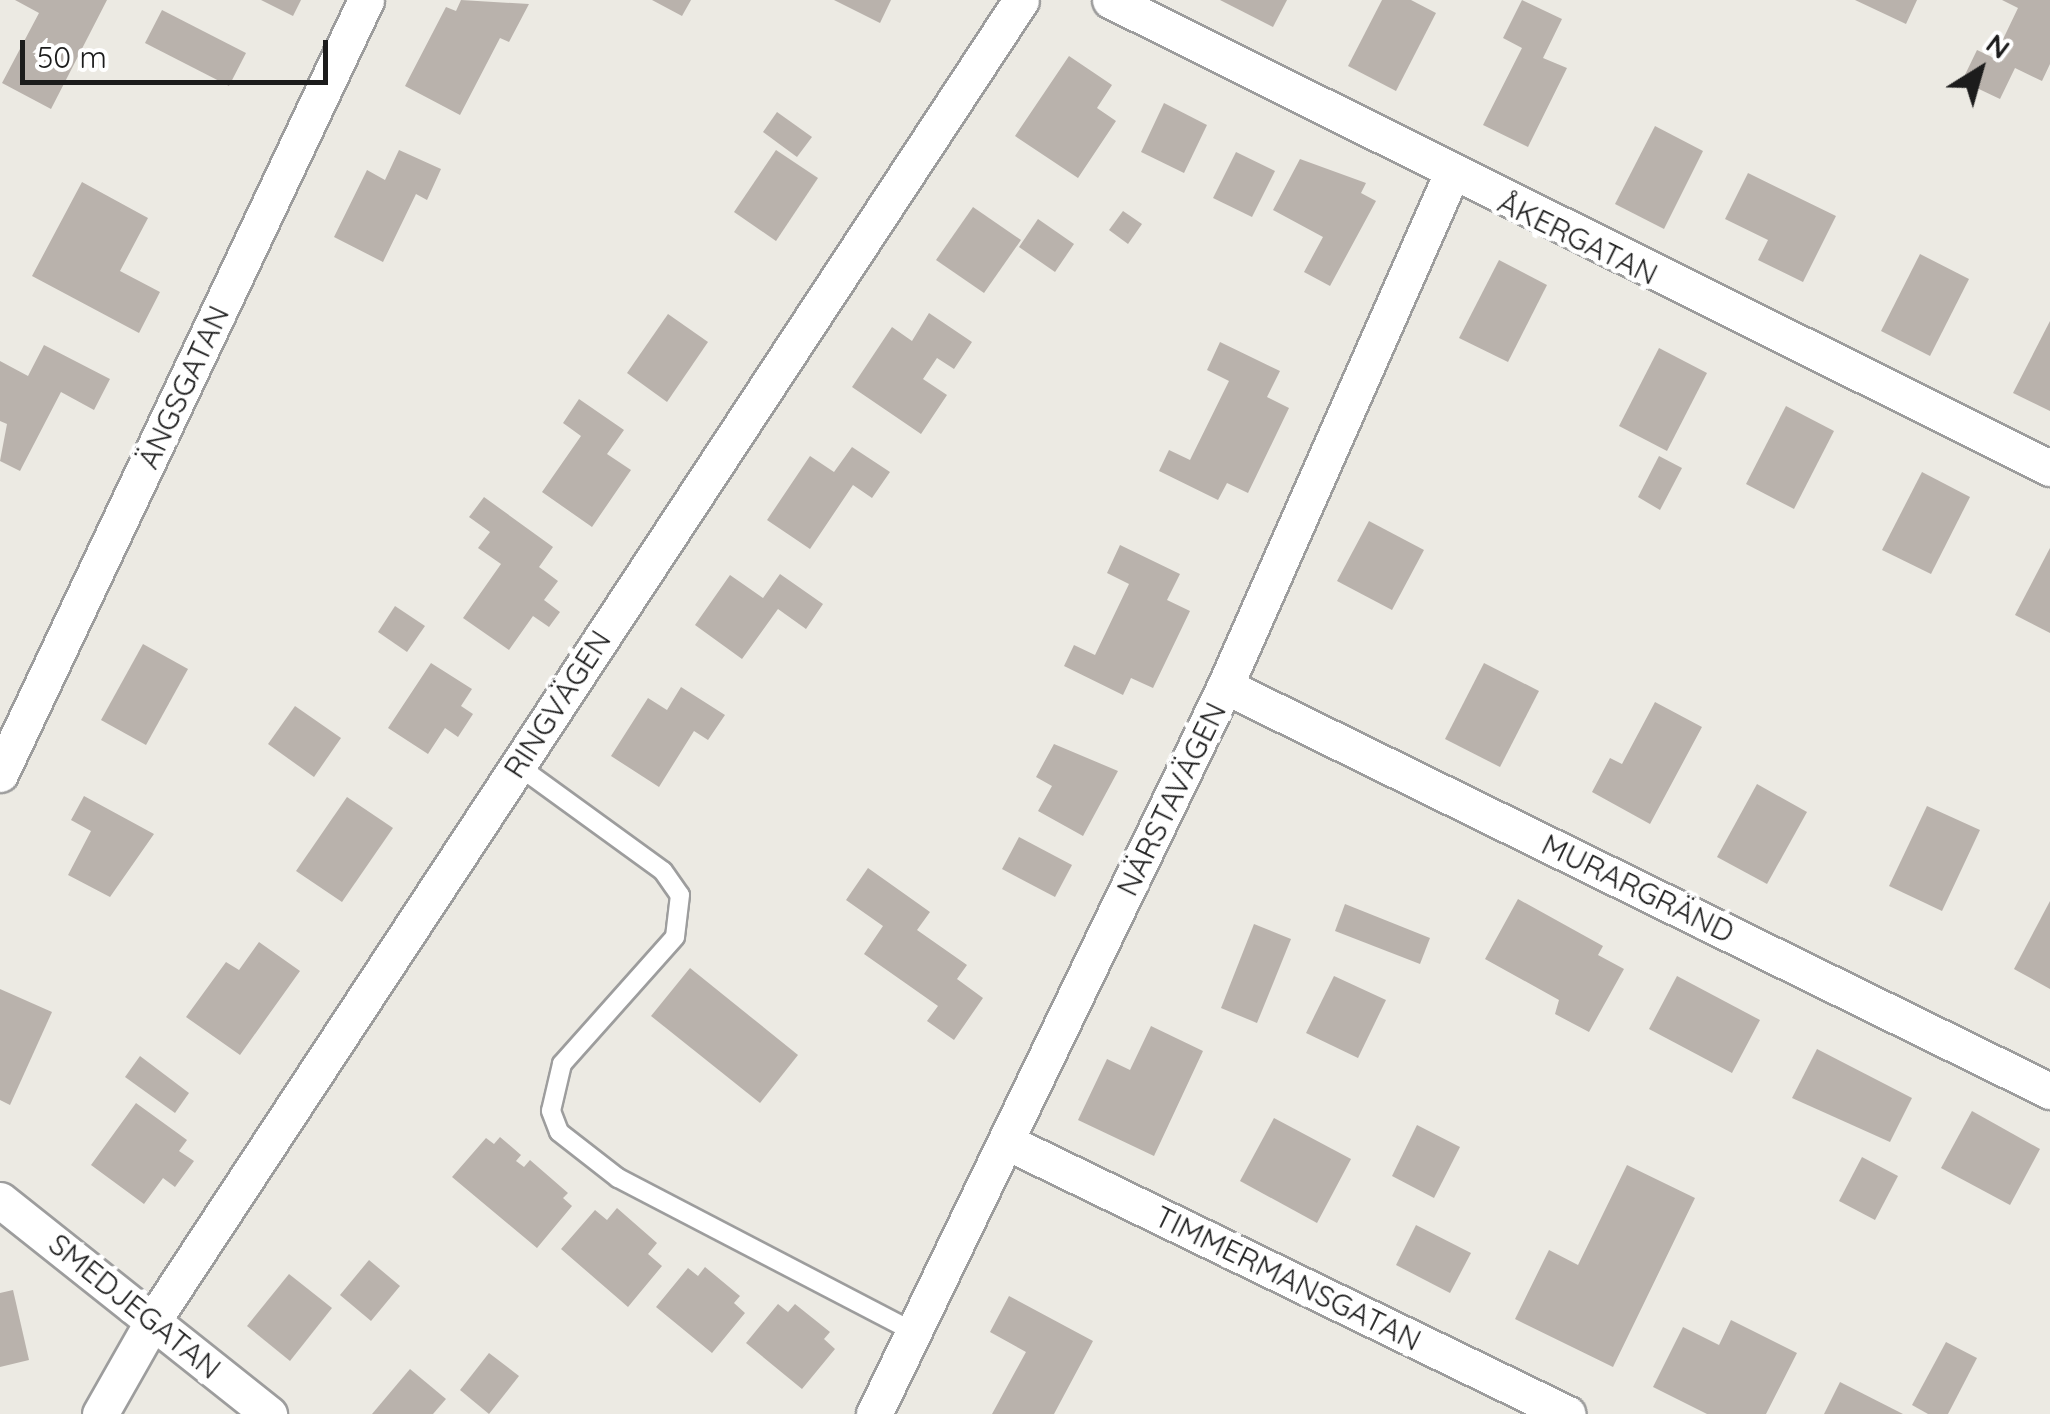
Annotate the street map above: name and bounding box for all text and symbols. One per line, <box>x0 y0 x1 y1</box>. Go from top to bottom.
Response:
scale bar <box>25 20 332 82</box>
north arrow <box>1930 20 2030 120</box>
text: N <box>1980 25 2017 66</box>
text: 50 m <box>37 38 107 76</box>
street label: ÅKERGATAN <box>1492 184 1664 292</box>
street label: ÄNGSGATAN <box>130 300 236 474</box>
street label: RINGVÄGEN <box>496 623 618 785</box>
street label: NÄRSTAVÄGEN <box>1109 696 1233 902</box>
street label: MURARGRÄND <box>1536 826 1740 950</box>
street label: TIMMERMANSGATAN <box>1149 1198 1427 1358</box>
street label: SMEDJEGATAN <box>42 1226 228 1386</box>

